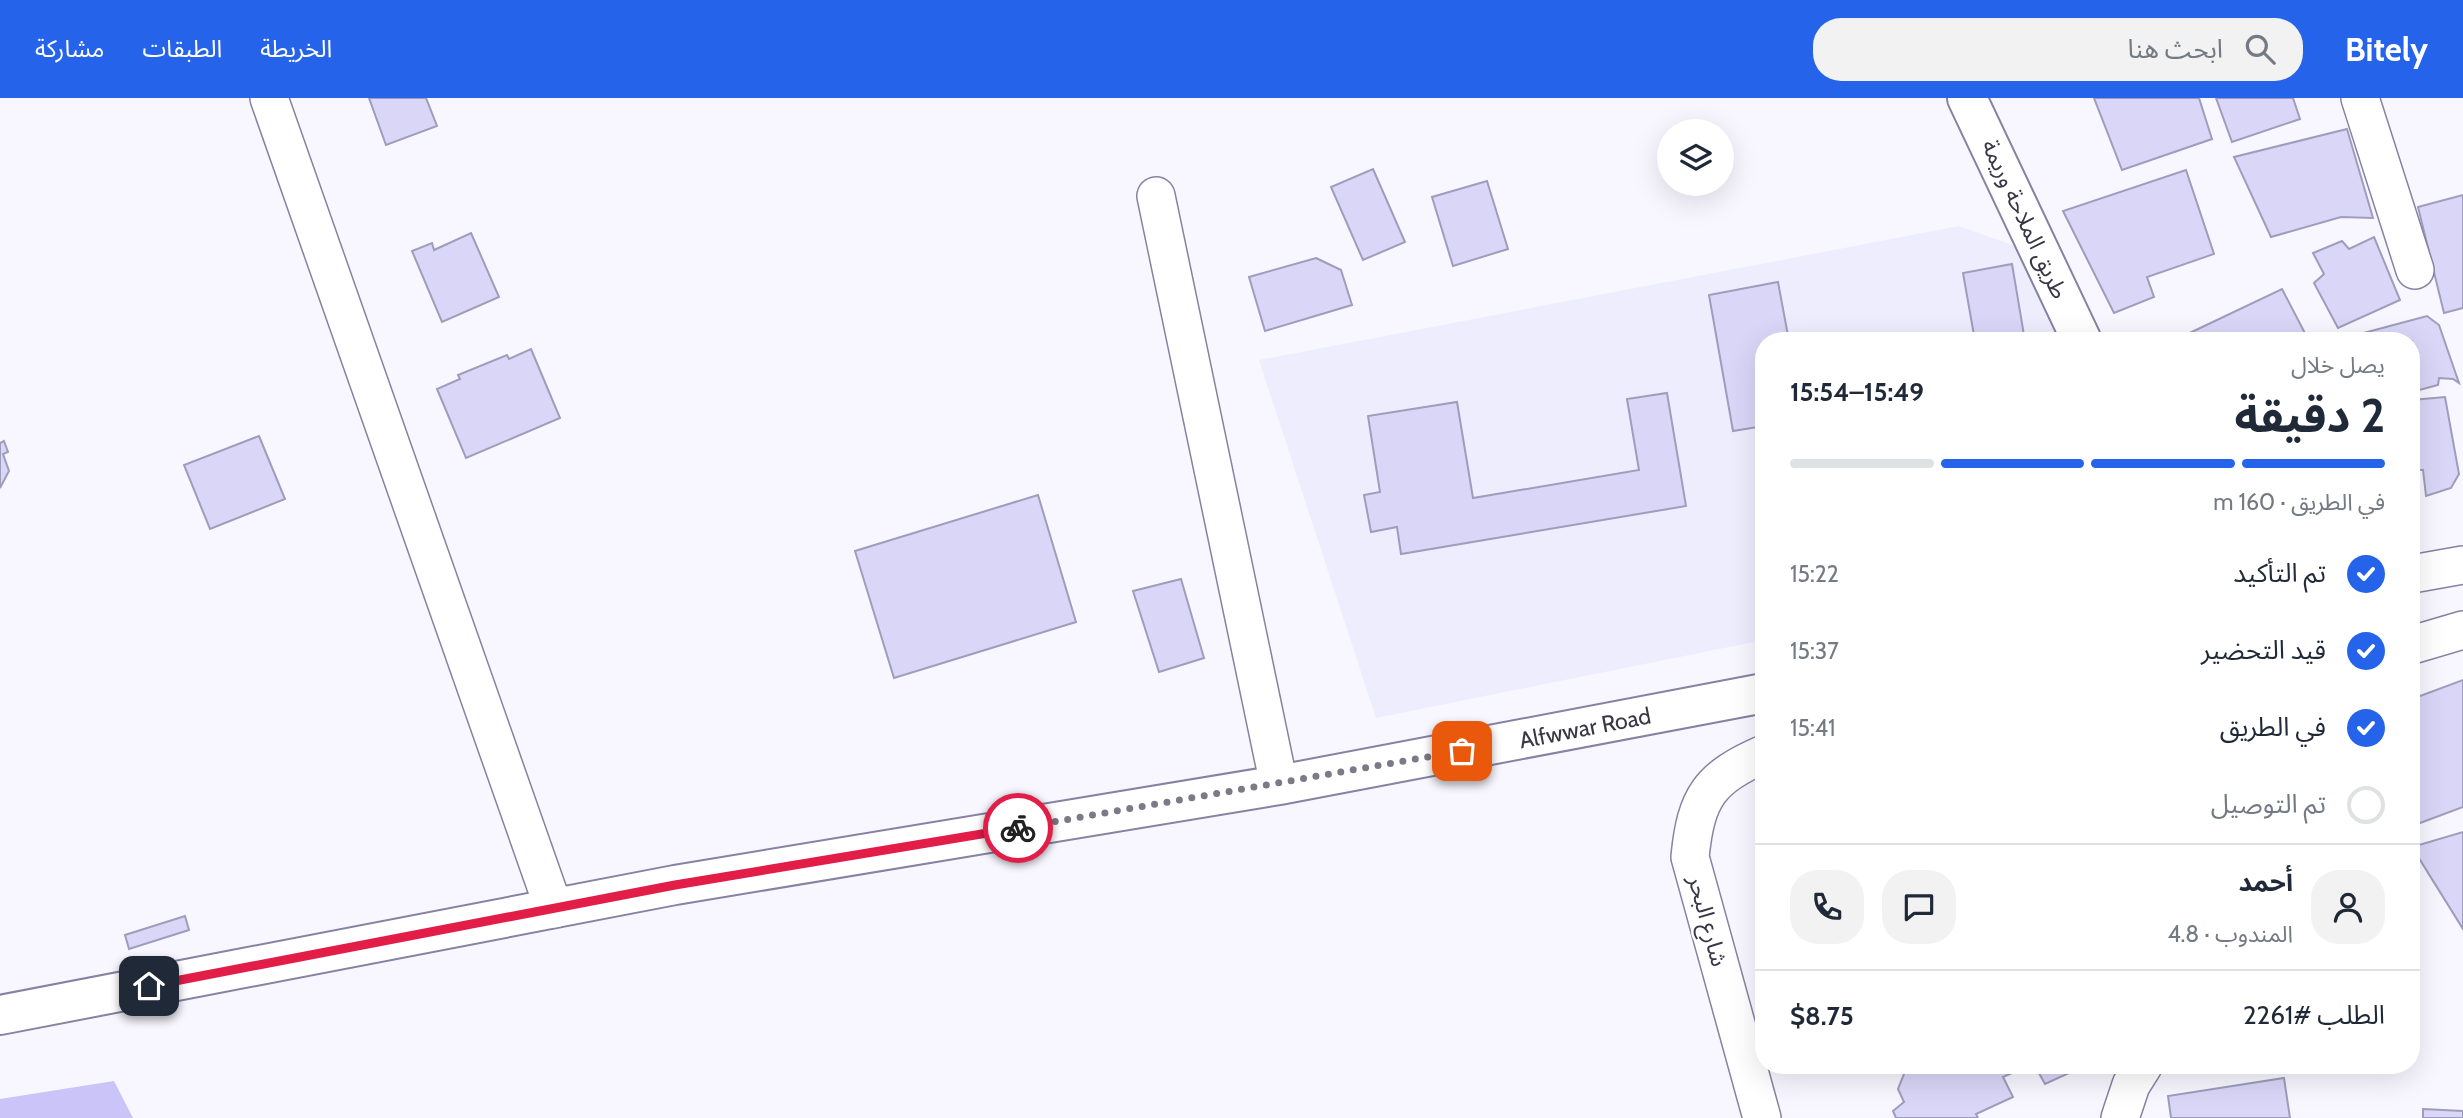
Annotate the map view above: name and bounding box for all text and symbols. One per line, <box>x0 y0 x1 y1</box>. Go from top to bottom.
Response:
search box <box>1813 18 2303 81</box>
text: Bitely <box>2345 29 2428 69</box>
icon: search <box>2241 30 2279 68</box>
text: ابحث هنا <box>2128 33 2223 65</box>
text: مشاركة <box>35 34 104 63</box>
text: الطبقات <box>142 34 222 63</box>
text: الخريطة <box>260 34 332 63</box>
map controls <box>1657 119 1734 196</box>
button: layers <box>1657 119 1734 196</box>
street label: طريق الملاحة وريمة <box>1976 135 2074 303</box>
text: يصل خلال <box>2291 351 2385 379</box>
text: 15:49–15:54 <box>1790 376 1924 408</box>
text: 2 دقيقة <box>2235 388 2385 444</box>
text: في الطريق · 160 m <box>2213 488 2385 516</box>
icon: check <box>2347 555 2385 593</box>
text: تم التأكيد <box>2233 557 2326 589</box>
text: 15:22 <box>1790 560 1839 588</box>
icon: check <box>2347 632 2385 670</box>
text: قيد التحضير <box>2201 634 2326 666</box>
text: 15:37 <box>1790 637 1839 665</box>
street label: Alfwwar Road <box>1517 702 1653 754</box>
icon: check <box>2347 709 2385 747</box>
text: في الطريق <box>2220 711 2326 743</box>
text: 15:41 <box>1790 714 1836 742</box>
pin <box>1432 721 1492 781</box>
icon: bag <box>1443 732 1481 770</box>
text: تم التوصيل <box>2211 788 2326 820</box>
courier <box>983 793 1053 863</box>
icon: bike <box>999 809 1037 847</box>
text: أحمد <box>2239 866 2293 898</box>
button: phone <box>1790 870 1864 944</box>
button: chat <box>1882 870 1956 944</box>
button: person <box>2311 870 2385 944</box>
street label: شارع البحر <box>1679 871 1734 970</box>
text: المندوب · 4.8 <box>2168 920 2293 948</box>
pin <box>119 956 179 1016</box>
icon: home <box>130 967 168 1005</box>
text: الطلب #2261 <box>2243 999 2385 1031</box>
text: $8.75 <box>1790 1000 1854 1032</box>

